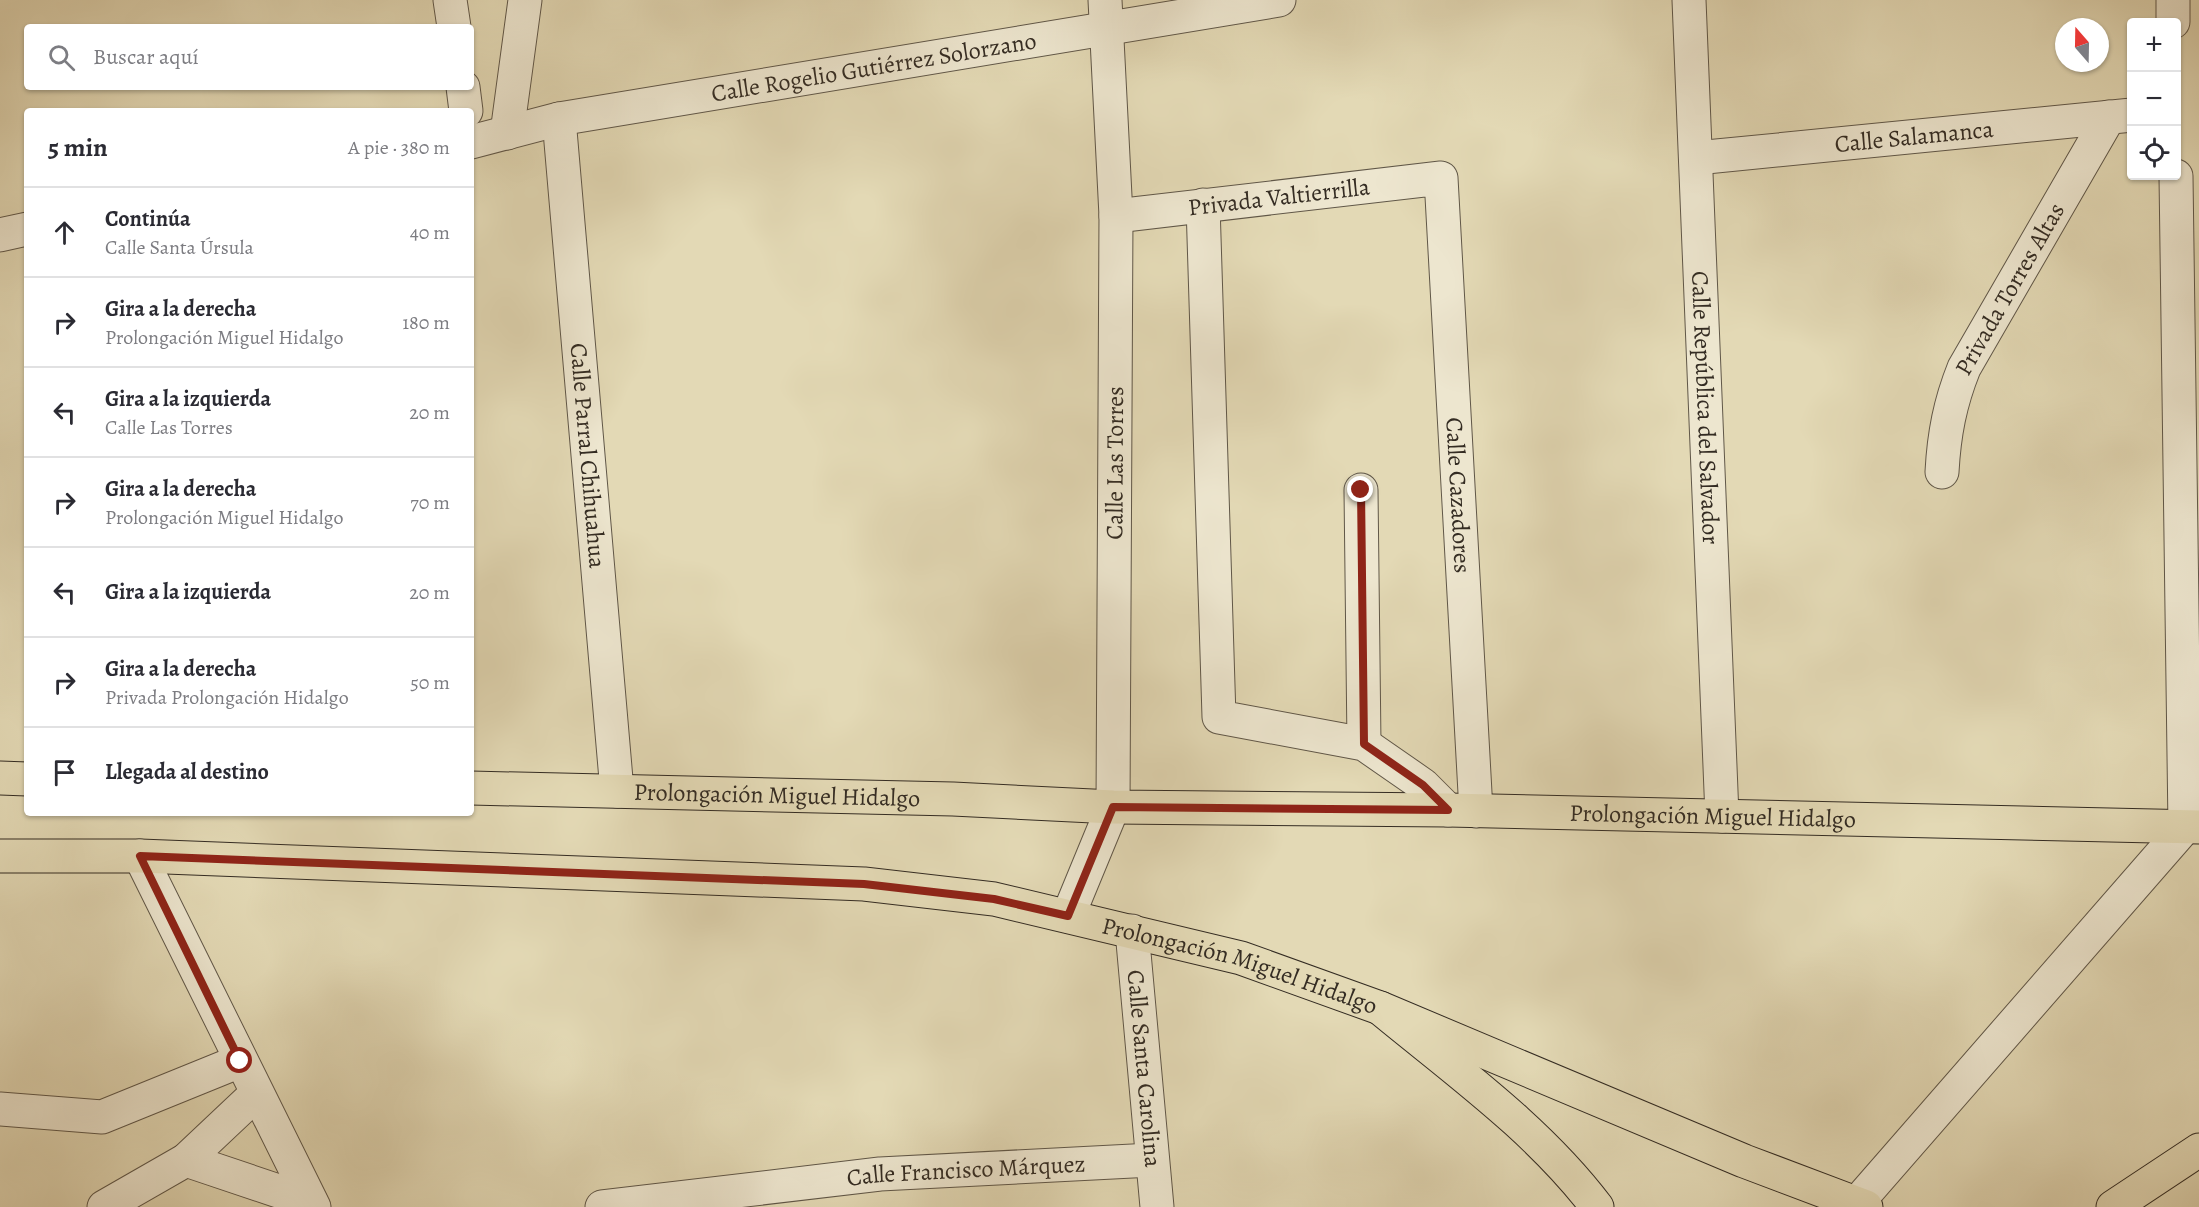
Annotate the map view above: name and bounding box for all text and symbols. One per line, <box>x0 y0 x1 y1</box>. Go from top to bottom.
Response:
north arrow <box>2055 18 2109 72</box>
map controls <box>2127 18 2181 180</box>
button: + <box>2127 18 2181 72</box>
search box <box>24 24 474 90</box>
street label: Calle Rogelio Gutiérrez Solorzano <box>709 24 1039 110</box>
icon: search <box>45 41 78 74</box>
text: Buscar aquí <box>93 42 199 72</box>
button: − <box>2127 72 2181 126</box>
street label: Calle Salamanca <box>1833 113 1996 160</box>
button: locate <box>2127 126 2181 180</box>
text: 5 min <box>48 130 108 165</box>
text: A pie · 380 m <box>348 134 450 161</box>
street label: Privada Valtierrilla <box>1186 170 1372 223</box>
street label: Privada Torres Altas <box>1947 197 2072 381</box>
text: Continúa <box>105 204 191 234</box>
icon: ahead <box>48 216 81 249</box>
text: 40 m <box>410 219 450 246</box>
text: Calle Santa Úrsula <box>105 234 254 261</box>
street label: Calle República del Salvador <box>1684 270 1727 545</box>
text: Gira a la derecha <box>105 294 256 324</box>
icon: right <box>48 306 81 339</box>
text: 180 m <box>402 309 450 336</box>
text: Prolongación Miguel Hidalgo <box>105 324 344 351</box>
street label: Calle Parral Chihuahua <box>562 342 614 571</box>
text: Gira a la izquierda <box>105 384 271 414</box>
street label: Calle Las Torres <box>1098 386 1131 540</box>
icon: left <box>48 396 81 429</box>
text: 20 m <box>409 399 450 426</box>
text: Calle Las Torres <box>105 414 233 441</box>
street label: Calle Cazadores <box>1438 416 1479 574</box>
text: Gira a la derecha <box>105 474 256 504</box>
route end <box>1347 476 1373 502</box>
icon: right <box>48 486 81 519</box>
text: 70 m <box>410 489 450 516</box>
text: Prolongación Miguel Hidalgo <box>105 504 344 531</box>
icon: left <box>48 576 81 609</box>
text: Gira a la izquierda <box>105 577 271 607</box>
text: 20 m <box>409 579 450 606</box>
text: Gira a la derecha <box>105 654 256 684</box>
icon: right <box>48 666 81 699</box>
text: 50 m <box>410 669 450 696</box>
text: Privada Prolongación Hidalgo <box>105 684 349 711</box>
icon: arrive <box>48 756 81 789</box>
text: Llegada al destino <box>105 757 269 787</box>
street label: Prolongación Miguel Hidalgo <box>633 776 921 814</box>
street label: Prolongación Miguel Hidalgo <box>1569 797 1856 835</box>
street label: Prolongación Miguel Hidalgo <box>1099 909 1382 1022</box>
street label: Calle Santa Carolina <box>1120 968 1169 1169</box>
route start <box>226 1047 252 1073</box>
street label: Calle Francisco Márquez <box>845 1147 1086 1194</box>

